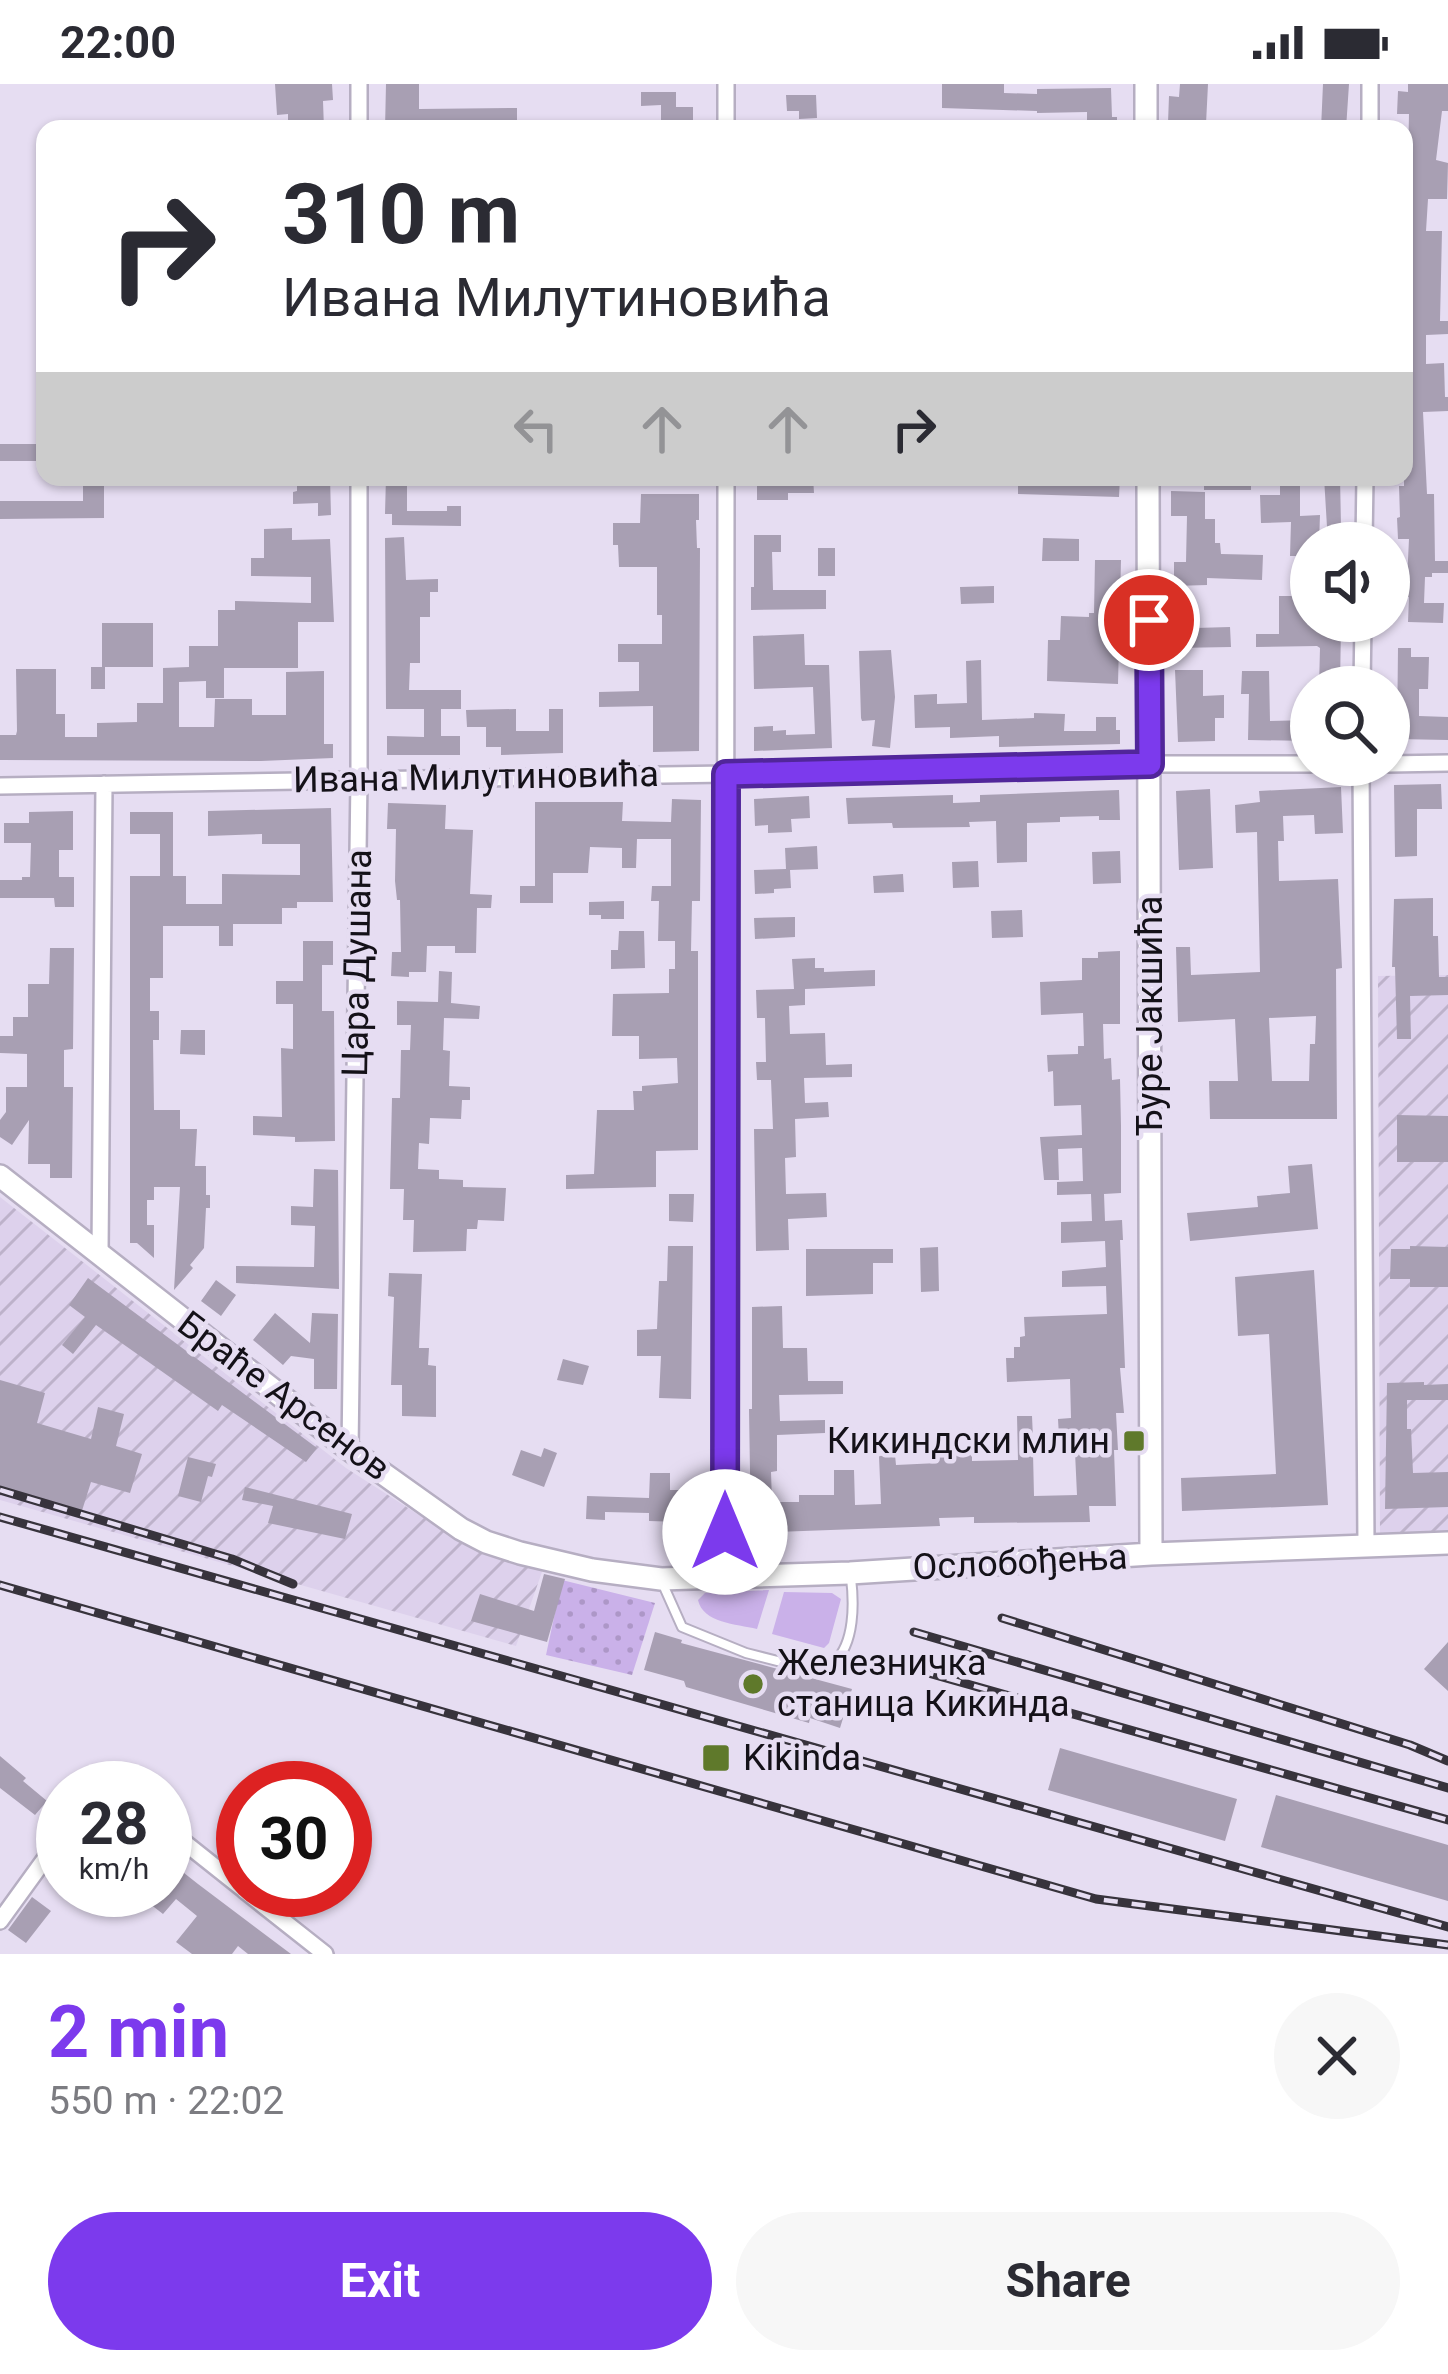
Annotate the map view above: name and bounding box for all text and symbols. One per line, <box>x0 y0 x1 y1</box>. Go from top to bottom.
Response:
text: 22:00 <box>60 16 176 69</box>
text: 310 m <box>282 165 520 264</box>
icon: right <box>84 168 240 324</box>
text: Ивана Милутиновића <box>282 266 831 329</box>
icon: left <box>503 396 569 462</box>
icon: ahead <box>629 396 695 462</box>
icon: ahead <box>755 396 821 462</box>
icon: right <box>881 396 947 462</box>
map controls <box>1290 522 1410 786</box>
button: sound <box>1290 522 1410 642</box>
pin <box>1098 569 1200 671</box>
icon: arrive <box>1116 587 1182 653</box>
button: search <box>1290 666 1410 786</box>
street label: Ивана Милутиновића <box>293 753 659 801</box>
street label: Цара Душана <box>334 849 380 1077</box>
street label: Ђуре Јакшића <box>1129 896 1171 1136</box>
street label: Браће Арсенов <box>170 1303 398 1489</box>
place label: Кикиндски млин <box>827 1420 1110 1462</box>
marker: Кикиндски млин <box>1121 1428 1147 1454</box>
position arrow <box>662 1469 788 1595</box>
street label: Ослобођења <box>912 1535 1128 1589</box>
place label: Железничка станица Кикинда <box>777 1642 1070 1725</box>
marker: Железничка станица Кикинда <box>740 1671 766 1697</box>
place label: Kikinda <box>743 1737 861 1779</box>
marker: Kikinda <box>700 1742 732 1774</box>
speed limit sign: 30 <box>216 1761 372 1917</box>
text: 28 <box>80 1788 148 1859</box>
text: km/h <box>79 1851 149 1886</box>
text: 2 min <box>48 1990 229 2075</box>
button: close <box>1274 1993 1400 2119</box>
text: 550 m · 22:02 <box>48 2078 284 2124</box>
button: Exit <box>48 2212 712 2350</box>
button: Share <box>736 2212 1400 2350</box>

